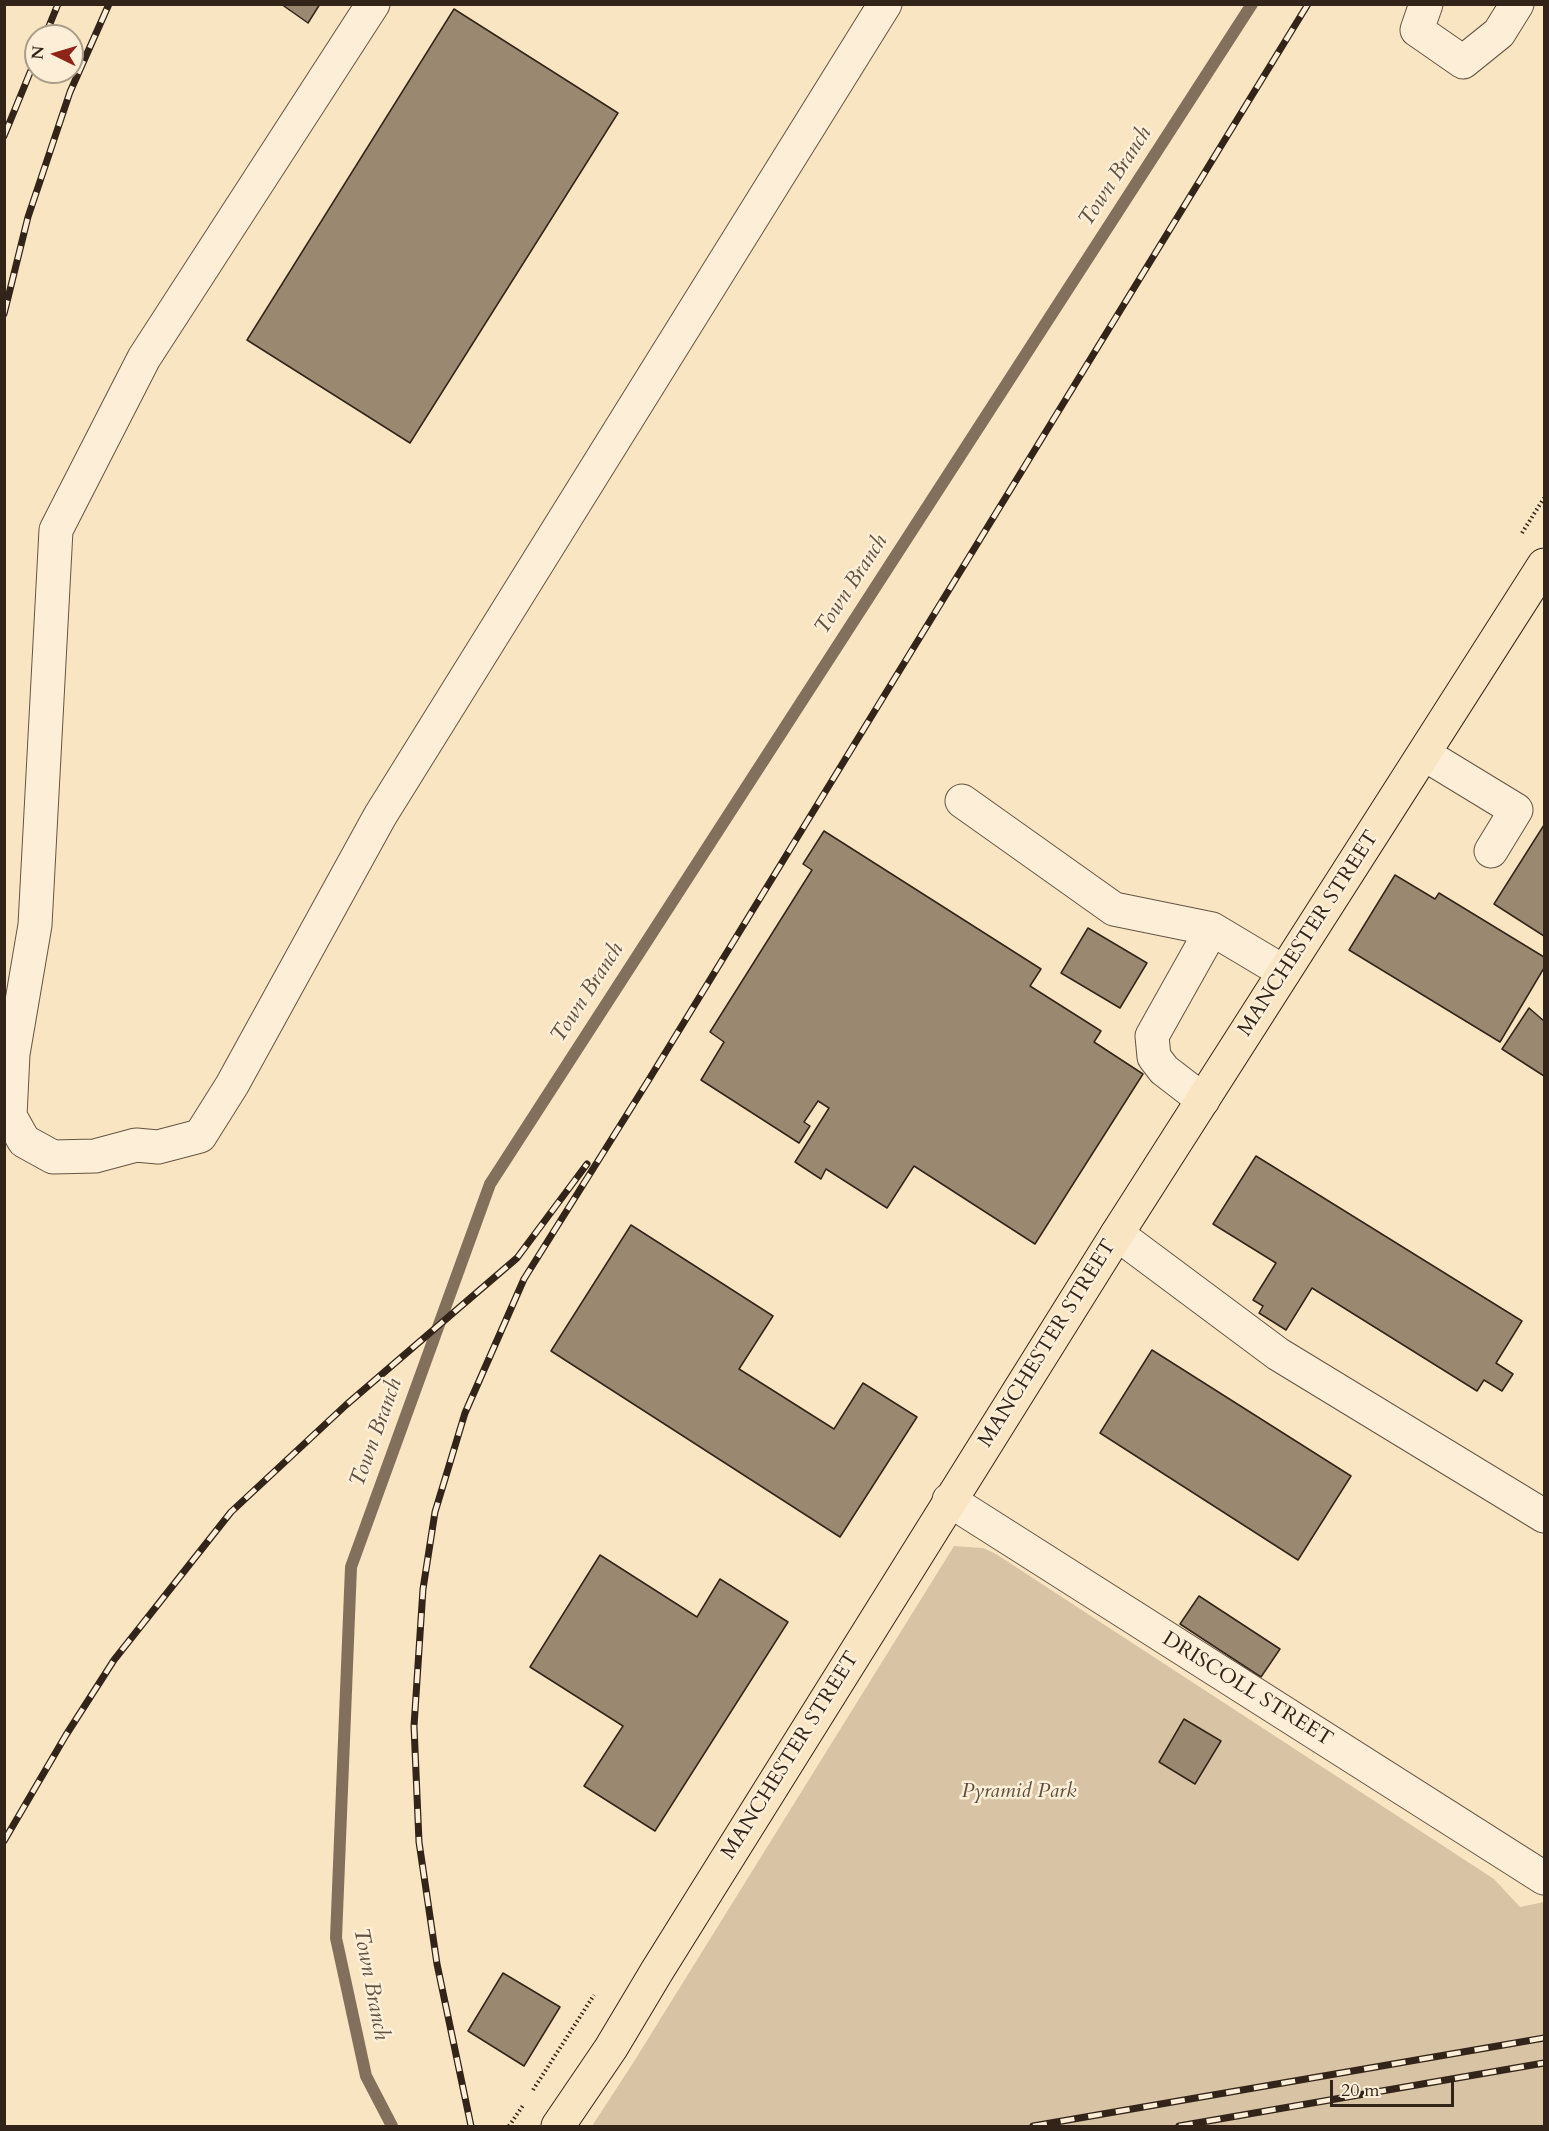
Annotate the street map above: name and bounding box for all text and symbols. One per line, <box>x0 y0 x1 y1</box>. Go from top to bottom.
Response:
north arrow <box>24 24 84 84</box>
text: N <box>26 45 50 60</box>
water label: Town Branch <box>1074 122 1158 232</box>
water label: Town Branch <box>810 530 894 640</box>
street label: MANCHESTER STREET <box>1233 826 1385 1042</box>
water label: Town Branch <box>546 938 630 1048</box>
street label: MANCHESTER STREET <box>974 1236 1122 1452</box>
water label: Town Branch <box>345 1375 409 1491</box>
street label: DRISCOLL STREET <box>1157 1627 1337 1753</box>
street label: MANCHESTER STREET <box>717 1648 865 1864</box>
park label: Pyramid Park <box>962 1779 1076 1805</box>
water label: Town Branch <box>346 1926 394 2042</box>
scale bar <box>1333 2068 1458 2106</box>
text: 20 m <box>1341 2078 1380 2103</box>

